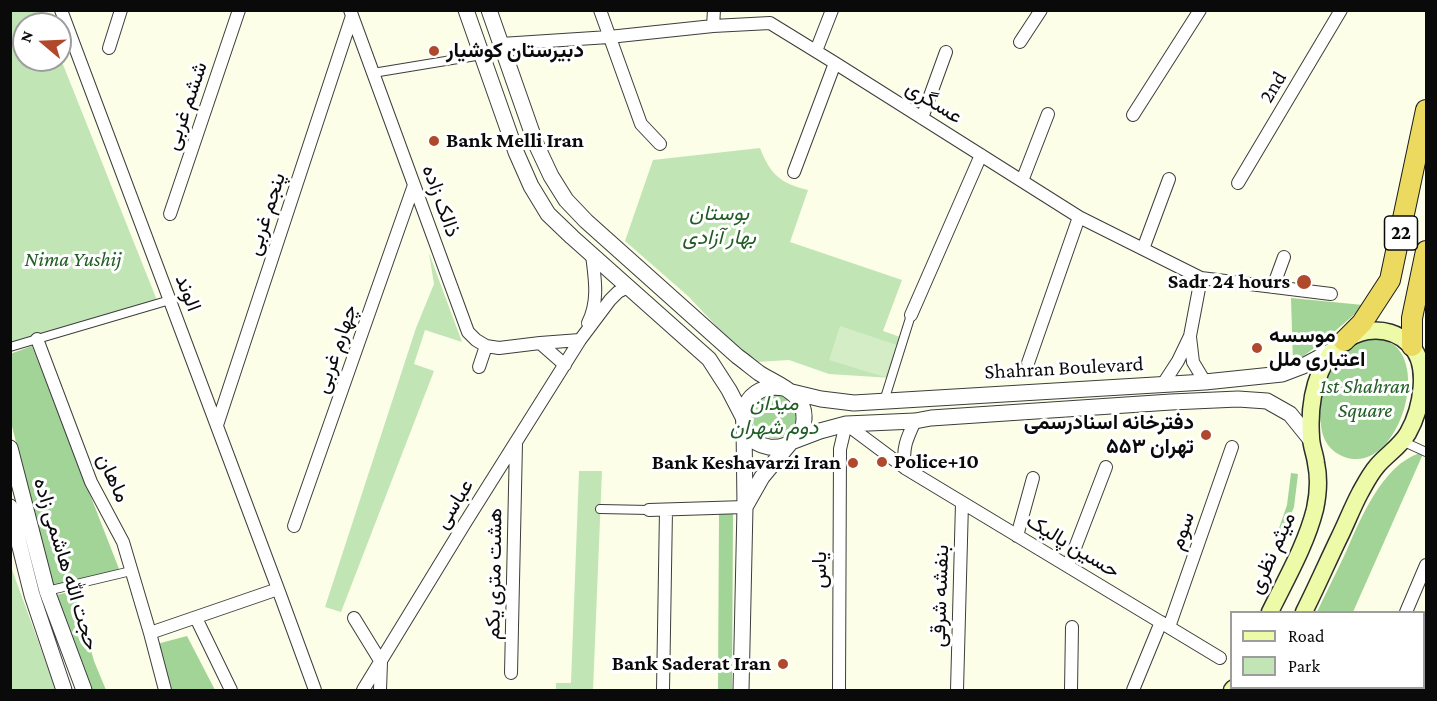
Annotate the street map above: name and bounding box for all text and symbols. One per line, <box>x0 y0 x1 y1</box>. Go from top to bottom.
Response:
north arrow <box>12 12 72 72</box>
text: N <box>17 29 36 45</box>
place label: دبیرستان کوشیار <box>446 38 584 64</box>
marker: دبیرستان کوشیار <box>427 44 441 58</box>
street label: ششم غربی <box>159 58 213 154</box>
street label: 2nd <box>1254 67 1292 107</box>
street label: عسگری <box>901 75 967 129</box>
place label: Bank Melli Iran <box>446 128 584 154</box>
marker: Bank Melli Iran <box>427 134 441 148</box>
street label: ذالک زاده <box>416 161 466 241</box>
street label: پنجم غربی <box>241 169 291 259</box>
park label: بوستان بهار آزادی <box>682 201 756 251</box>
road number: 22 <box>1384 216 1418 250</box>
park label: Nima Yushij <box>25 247 121 273</box>
place label: Sadr 24 hours <box>1168 269 1290 295</box>
street label: الوند <box>170 271 206 315</box>
marker: Sadr 24 hours <box>1295 273 1313 291</box>
street label: چهارم غربی <box>309 301 363 397</box>
place label: موسسه اعتباری ملل <box>1269 323 1365 373</box>
marker: موسسه اعتباری ملل <box>1250 341 1264 355</box>
street label: Shahran Boulevard <box>984 351 1144 385</box>
park label: 1st Shahran Square <box>1320 374 1410 424</box>
park label: میدان دوم شهران <box>730 391 818 441</box>
place label: دفترخانه اسنادرسمی ۵۵۳ تهران <box>1024 410 1194 460</box>
marker: دفترخانه اسنادرسمی ۵۵۳ تهران <box>1199 428 1213 442</box>
place label: Police+10 <box>894 449 979 475</box>
street label: ماهان <box>91 450 135 506</box>
place label: Bank Keshavarzi Iran <box>652 450 841 476</box>
marker: Police+10 <box>875 455 889 469</box>
marker: Bank Keshavarzi Iran <box>846 456 860 470</box>
street label: عباسی <box>429 474 479 534</box>
street label: حجت الله هاشمی زاده <box>28 475 104 653</box>
street label: هشت متری یکم <box>480 508 508 640</box>
street label: حسین پالیک <box>1022 508 1124 584</box>
street label: میثم نظری <box>1243 508 1301 598</box>
street label: سوم <box>1164 509 1200 553</box>
street label: بنفشه شرقی <box>926 544 954 648</box>
street label: یاس <box>807 552 833 588</box>
legend <box>1230 611 1425 689</box>
text: Road <box>1288 626 1325 646</box>
place label: Bank Saderat Iran <box>612 651 771 677</box>
text: Park <box>1288 656 1320 676</box>
marker: Bank Saderat Iran <box>776 657 790 671</box>

